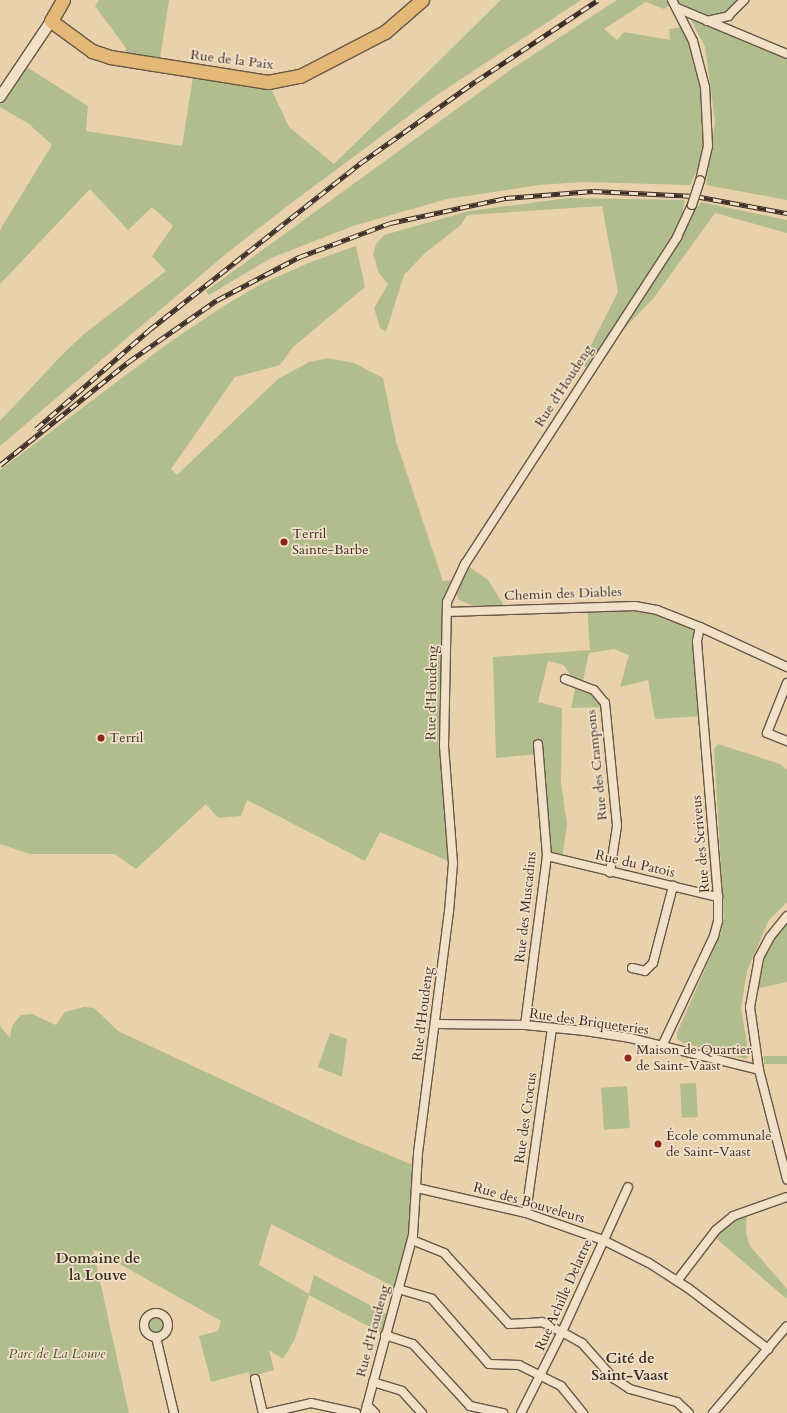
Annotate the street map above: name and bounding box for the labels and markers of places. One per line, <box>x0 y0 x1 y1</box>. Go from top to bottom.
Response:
place label: Terril Sainte-Barbe <box>292 526 369 558</box>
marker: Terril Sainte-Barbe <box>279 537 289 547</box>
place label: Terril <box>109 730 143 746</box>
marker: Terril <box>96 733 106 743</box>
place label: Maison de Quartier de Saint-Vaast <box>636 1042 751 1074</box>
marker: Maison de Quartier de Saint-Vaast <box>623 1053 633 1063</box>
place label: École communale de Saint-Vaast <box>666 1128 772 1160</box>
marker: École communale de Saint-Vaast <box>653 1139 663 1149</box>

